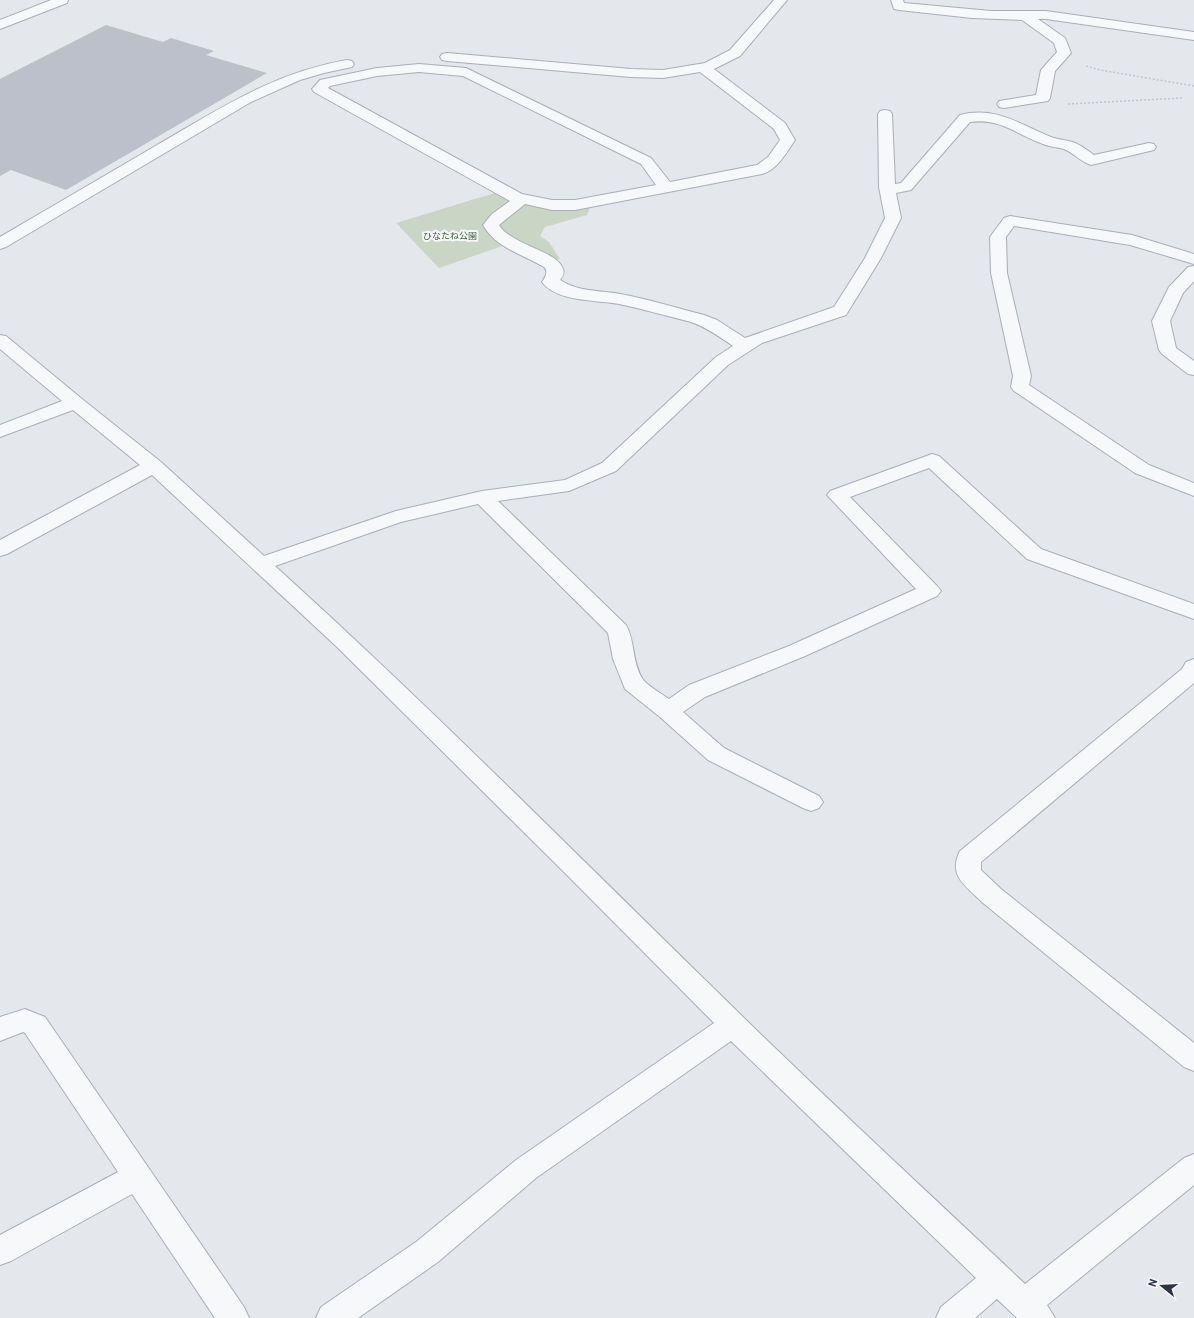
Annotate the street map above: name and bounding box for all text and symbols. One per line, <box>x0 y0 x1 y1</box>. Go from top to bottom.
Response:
park label: ひなたね公園 <box>423 230 477 241</box>
north arrow <box>1142 1266 1182 1306</box>
text: N <box>1145 1277 1159 1288</box>

